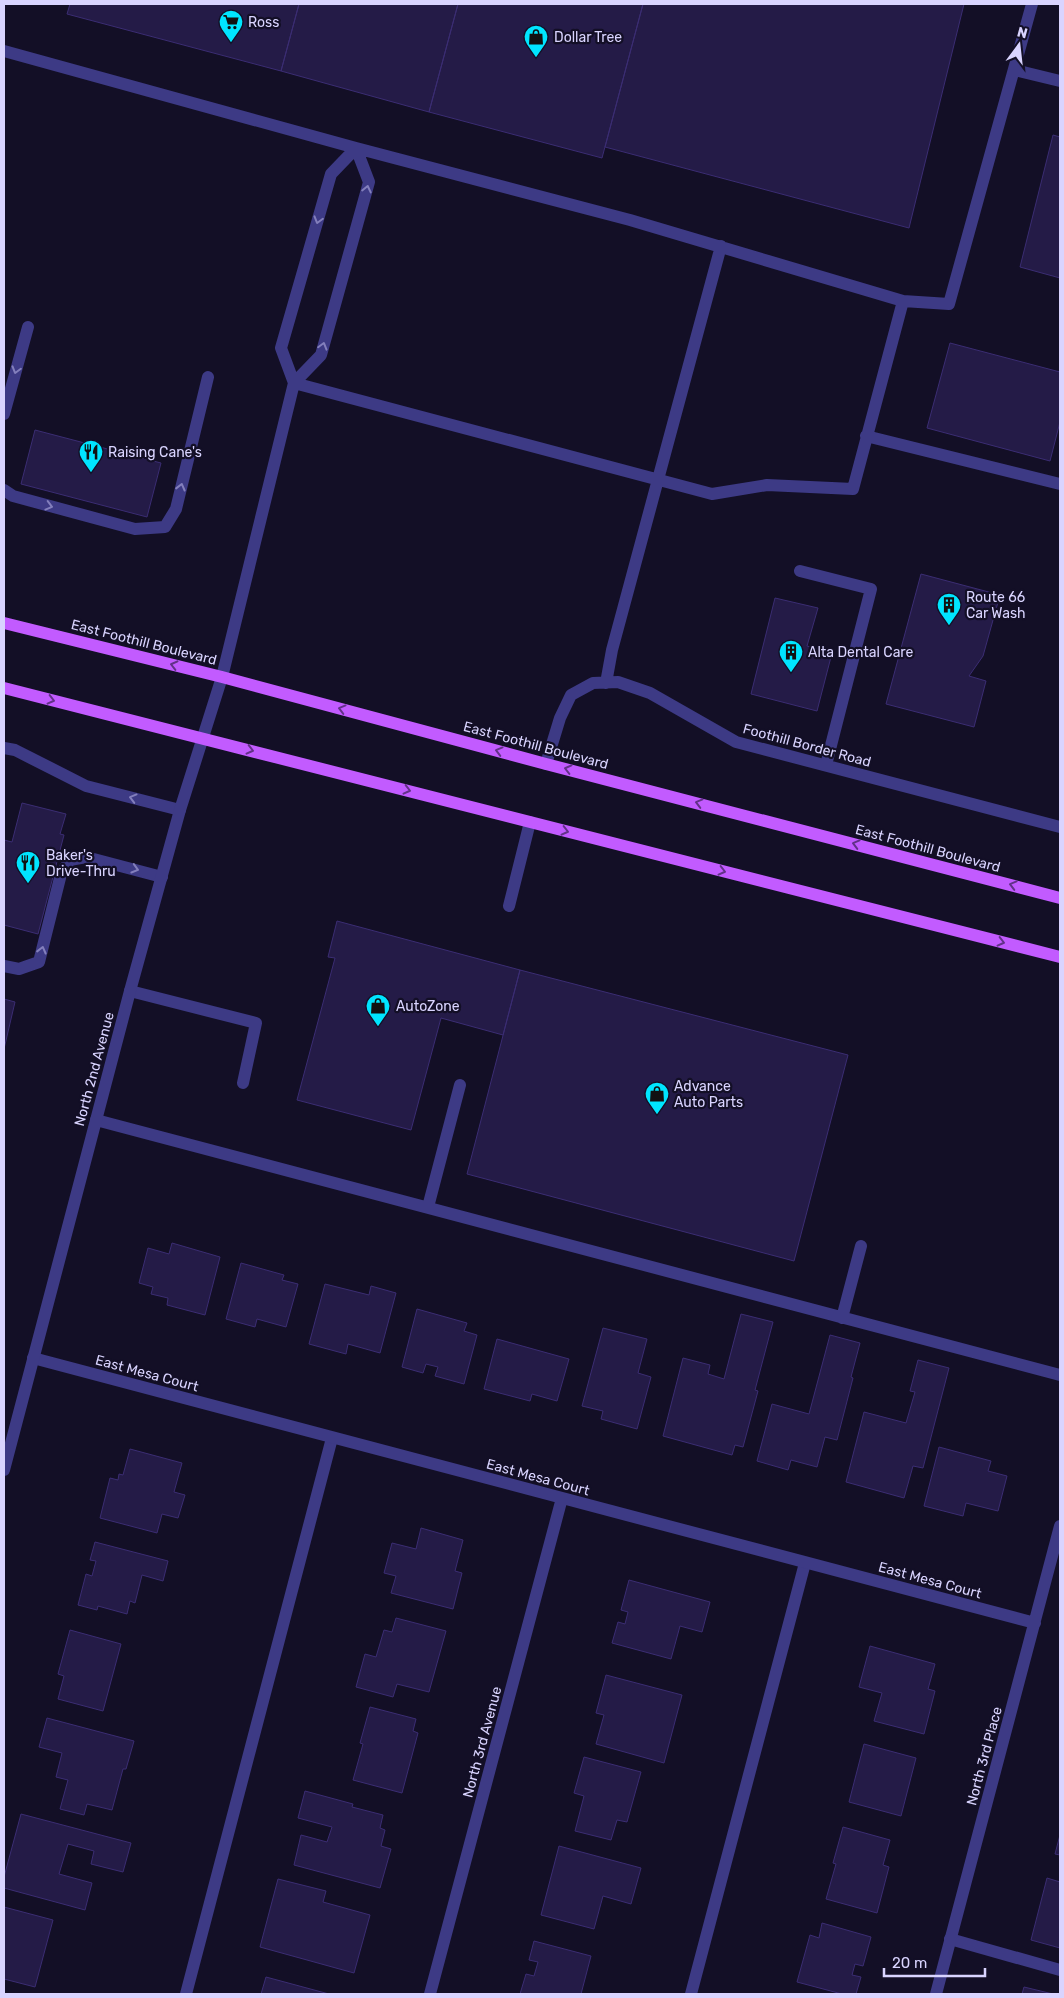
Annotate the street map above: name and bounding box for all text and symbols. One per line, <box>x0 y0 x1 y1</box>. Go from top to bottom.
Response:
supermarket icon: Ross <box>218 9 244 43</box>
place label: Ross <box>248 14 279 31</box>
north arrow <box>994 20 1044 70</box>
text: N <box>1015 23 1029 42</box>
shop icon: Dollar Tree <box>523 24 549 58</box>
place label: Dollar Tree <box>554 29 622 46</box>
one-way arrow <box>361 185 372 194</box>
one-way arrow <box>313 215 323 223</box>
one-way arrow <box>318 342 328 350</box>
one-way arrow <box>11 366 22 375</box>
restaurant icon: Raising Cane's <box>78 439 104 473</box>
place label: Raising Cane's <box>108 444 202 461</box>
one-way arrow <box>175 483 186 492</box>
one-way arrow <box>45 500 54 511</box>
place label: Route 66 Car Wash <box>966 589 1026 622</box>
building icon: Route 66 Car Wash <box>936 592 962 626</box>
street label: East Foothill Boulevard <box>69 616 218 669</box>
building icon: Alta Dental Care <box>778 639 804 673</box>
place label: Alta Dental Care <box>808 644 914 661</box>
one-way arrow <box>170 660 179 671</box>
one-way arrow <box>47 694 56 705</box>
one-way arrow <box>338 705 347 715</box>
street label: East Foothill Boulevard <box>462 718 610 773</box>
street label: Foothill Border Road <box>741 720 873 771</box>
one-way arrow <box>246 744 255 755</box>
one-way arrow <box>495 747 504 757</box>
one-way arrow <box>565 765 573 775</box>
one-way arrow <box>403 785 411 795</box>
one-way arrow <box>128 793 137 804</box>
one-way arrow <box>694 798 703 809</box>
street label: East Foothill Boulevard <box>854 821 1002 876</box>
one-way arrow <box>560 825 568 835</box>
one-way arrow <box>851 839 860 850</box>
place label: Baker's Drive-Thru <box>46 847 116 880</box>
restaurant icon: Baker's Drive-Thru <box>15 850 41 884</box>
one-way arrow <box>130 863 138 873</box>
one-way arrow <box>718 865 727 876</box>
one-way arrow <box>1010 881 1018 891</box>
one-way arrow <box>997 936 1006 947</box>
one-way arrow <box>36 946 47 955</box>
shop icon: AutoZone <box>365 993 391 1027</box>
place label: AutoZone <box>396 998 460 1015</box>
street label: North 2nd Avenue <box>71 1010 118 1128</box>
place label: Advance Auto Parts <box>674 1078 743 1111</box>
shop icon: Advance Auto Parts <box>644 1081 670 1115</box>
street label: East Mesa Court <box>93 1352 201 1396</box>
street label: East Mesa Court <box>484 1456 592 1500</box>
street label: East Mesa Court <box>876 1559 984 1603</box>
street label: North 3rd Avenue <box>459 1684 506 1800</box>
street label: North 3rd Place <box>963 1705 1006 1807</box>
scale bar <box>884 1946 985 1978</box>
text: 20 m <box>892 1954 927 1972</box>

